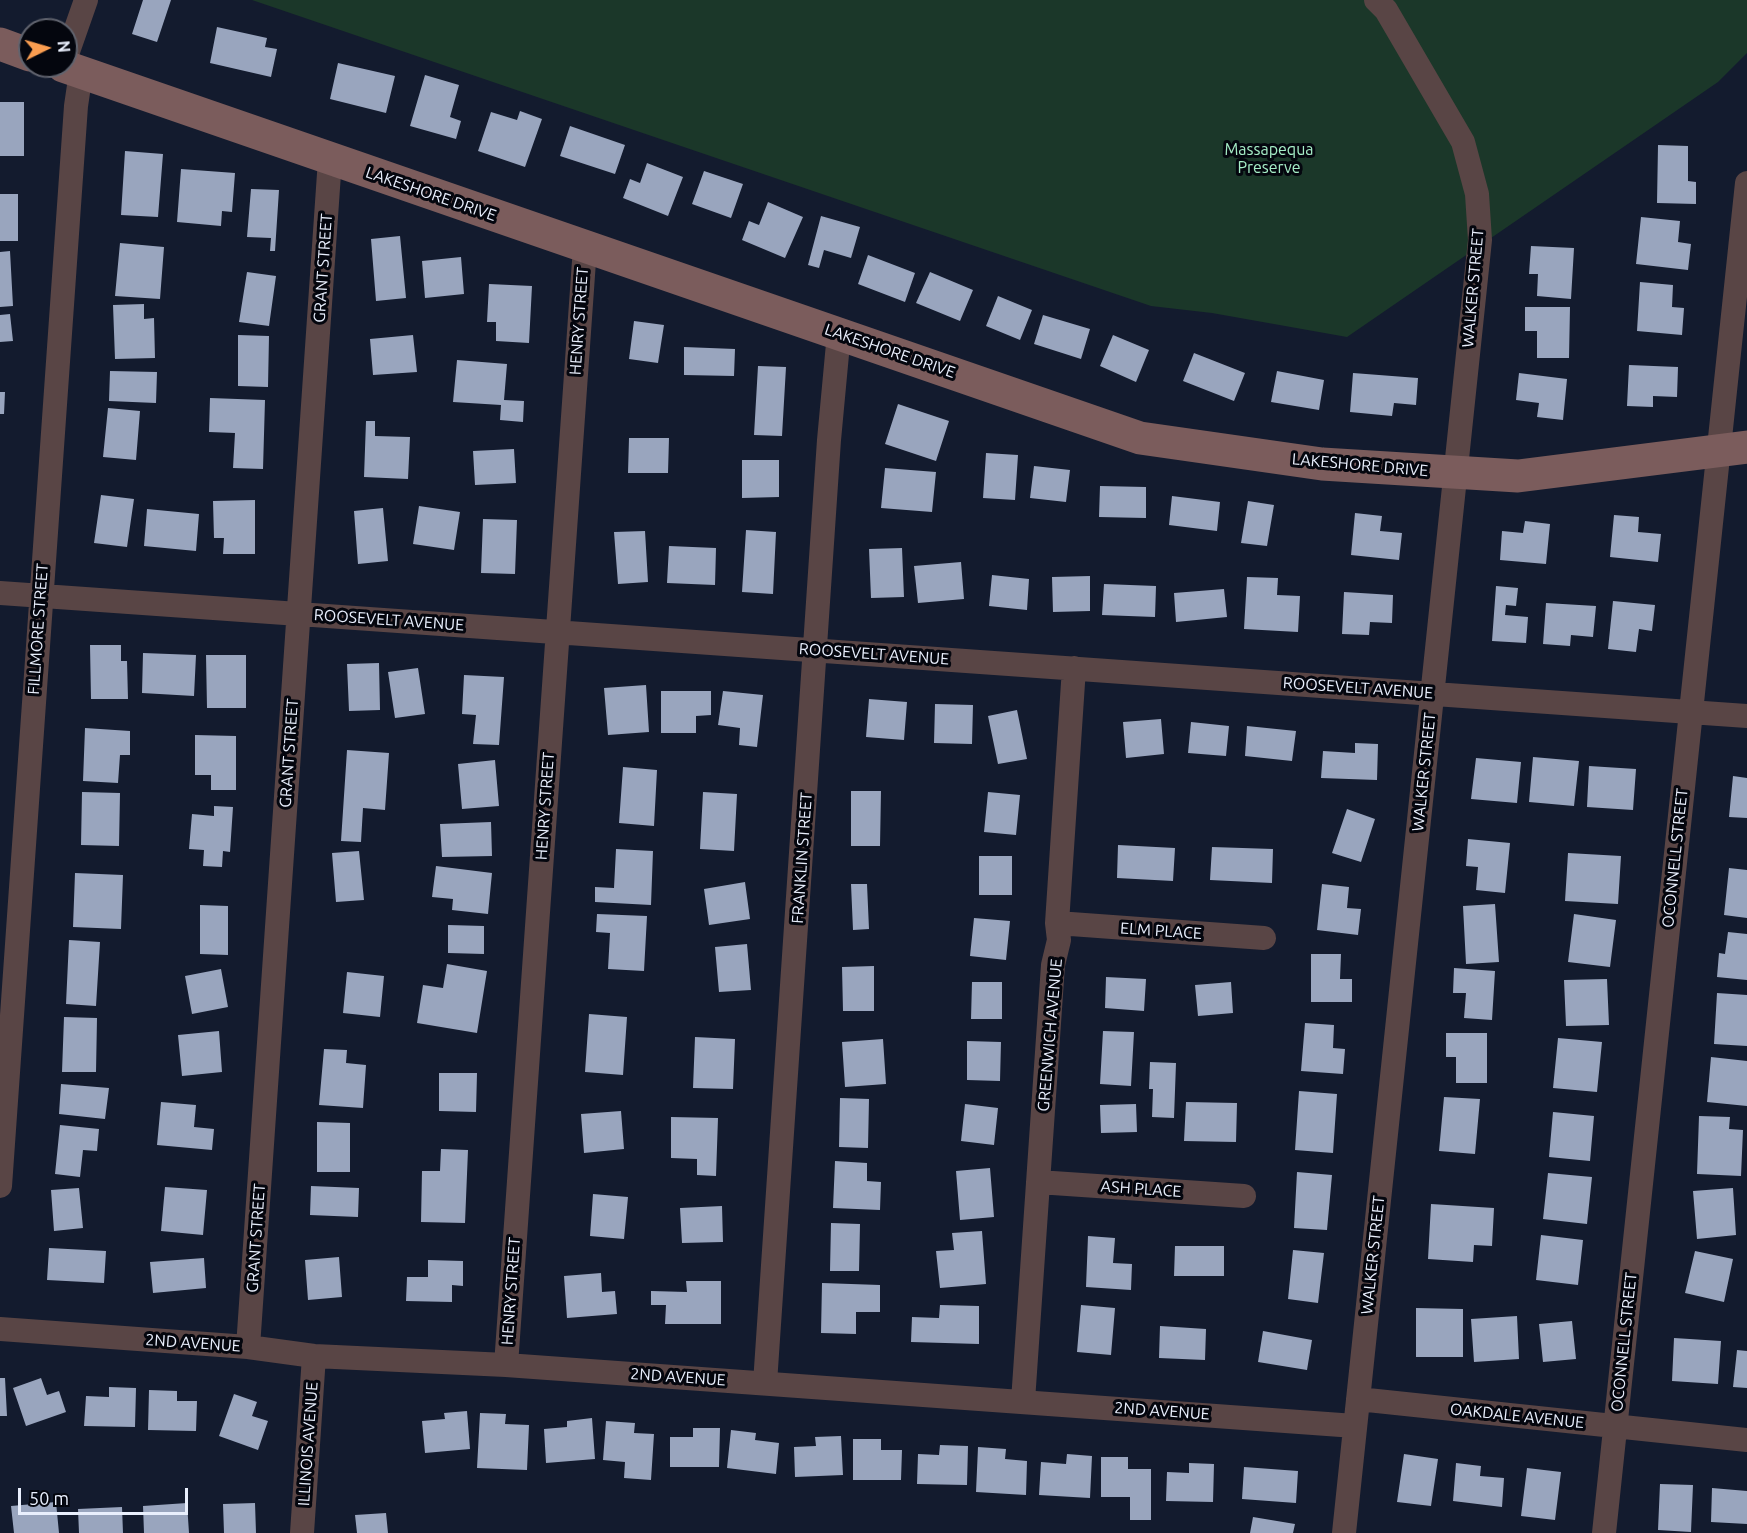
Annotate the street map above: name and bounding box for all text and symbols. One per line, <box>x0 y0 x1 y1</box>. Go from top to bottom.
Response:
north arrow <box>18 18 78 78</box>
text: N <box>54 40 73 53</box>
park label: Massapequa Preserve <box>1224 140 1314 178</box>
street label: LAKESHORE DRIVE <box>363 163 499 225</box>
street label: GRANT STREET <box>310 213 336 323</box>
street label: WALKER STREET <box>1458 228 1488 348</box>
street label: HENRY STREET <box>566 266 592 376</box>
street label: LAKESHORE DRIVE <box>822 320 958 382</box>
street label: LAKESHORE DRIVE <box>1291 449 1429 481</box>
street label: FILLMORE STREET <box>24 563 52 695</box>
street label: ROOSEVELT AVENUE <box>313 605 465 635</box>
street label: ROOSEVELT AVENUE <box>798 639 950 669</box>
street label: ROOSEVELT AVENUE <box>1282 673 1434 703</box>
street label: GRANT STREET <box>276 698 302 808</box>
street label: WALKER STREET <box>1408 712 1440 832</box>
street label: HENRY STREET <box>532 751 558 861</box>
street label: OCONNELL STREET <box>1658 787 1692 929</box>
street label: FRANKLIN STREET <box>788 792 816 924</box>
street label: ELM PLACE <box>1119 919 1203 943</box>
street label: GREENWICH AVENUE <box>1034 958 1066 1112</box>
street label: ASH PLACE <box>1100 1177 1182 1201</box>
street label: GRANT STREET <box>243 1183 269 1293</box>
street label: WALKER STREET <box>1357 1195 1389 1315</box>
street label: HENRY STREET <box>498 1236 524 1346</box>
street label: OCONNELL STREET <box>1607 1271 1641 1413</box>
street label: 2ND AVENUE <box>145 1330 241 1356</box>
street label: 2ND AVENUE <box>630 1364 726 1390</box>
street label: ILLINOIS AVENUE <box>294 1381 322 1507</box>
street label: 2ND AVENUE <box>1114 1398 1210 1424</box>
street label: OAKDALE AVENUE <box>1449 1399 1585 1433</box>
scale bar <box>21 1476 190 1514</box>
text: 50 m <box>29 1488 69 1508</box>

